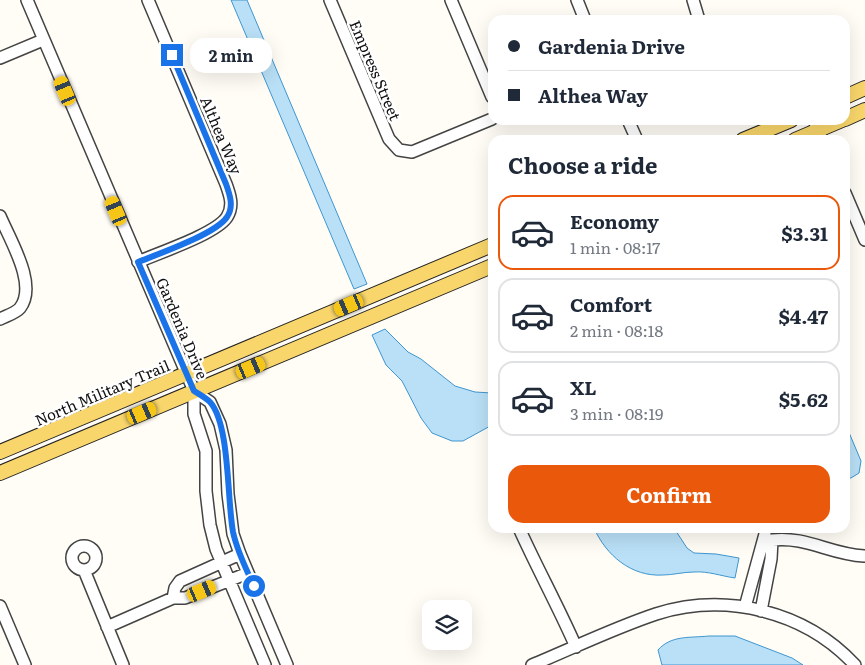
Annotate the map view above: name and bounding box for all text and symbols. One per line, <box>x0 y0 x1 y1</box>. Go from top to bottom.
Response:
street label: Empress Street <box>345 16 407 124</box>
text: Gardenia Drive <box>538 32 685 60</box>
callout: 2 min <box>190 38 272 72</box>
text: 2 min <box>209 43 253 67</box>
route end <box>161 44 183 66</box>
car <box>52 74 77 108</box>
text: Althea Way <box>538 81 648 109</box>
street label: Althea Way <box>195 92 249 178</box>
text: Choose a ride <box>508 148 657 181</box>
car <box>103 194 128 228</box>
text: Economy <box>570 207 659 235</box>
icon: car <box>510 210 555 255</box>
text: $3.31 <box>781 219 828 247</box>
text: 1 min · 08:17 <box>570 235 660 259</box>
street label: Gardenia Drive <box>151 274 215 382</box>
text: Comfort <box>570 290 652 318</box>
car <box>332 292 365 318</box>
icon: car <box>510 293 555 338</box>
text: $4.47 <box>778 302 828 330</box>
text: 2 min · 08:18 <box>570 318 663 342</box>
street label: North Military Trail <box>31 353 173 431</box>
car <box>234 355 267 381</box>
text: XL <box>570 373 597 401</box>
icon: car <box>510 376 555 421</box>
text: $5.62 <box>779 385 828 413</box>
car <box>125 400 158 426</box>
text: 3 min · 08:19 <box>570 401 663 425</box>
button: Confirm <box>508 465 830 523</box>
route start <box>243 575 265 597</box>
car <box>185 578 218 604</box>
map controls <box>422 600 472 650</box>
button: layers <box>422 600 472 650</box>

